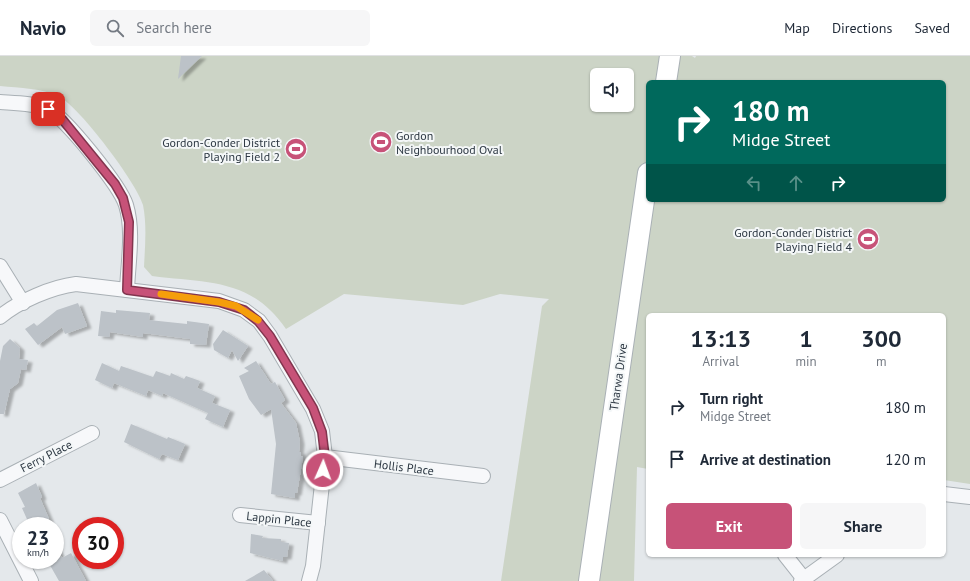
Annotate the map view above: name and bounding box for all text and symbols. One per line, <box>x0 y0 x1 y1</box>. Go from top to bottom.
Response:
search box <box>90 10 370 46</box>
text: Navio <box>20 16 66 40</box>
icon: search <box>104 17 126 39</box>
text: Search here <box>136 18 212 37</box>
text: Map <box>784 19 810 37</box>
text: Directions <box>832 19 892 37</box>
text: Saved <box>914 19 950 37</box>
map controls <box>590 68 634 112</box>
button: sound <box>590 68 634 112</box>
pin <box>31 92 65 126</box>
text: 180 m <box>732 92 809 129</box>
icon: right <box>666 96 718 148</box>
icon: arrive <box>37 98 59 120</box>
place label: Gordon Neighbourhood Oval <box>396 128 503 157</box>
text: Midge Street <box>732 128 830 151</box>
sports icon: Gordon Neighbourhood Oval <box>368 129 394 155</box>
place label: Gordon-Conder District Playing Field 2 <box>162 135 280 164</box>
sports icon: Gordon-Conder District Playing Field 2 <box>283 136 309 162</box>
icon: left <box>743 172 765 194</box>
icon: ahead <box>785 172 807 194</box>
icon: right <box>827 172 849 194</box>
place label: Gordon-Conder District Playing Field 4 <box>734 225 852 254</box>
sports icon: Gordon-Conder District Playing Field 4 <box>855 226 881 252</box>
text: 13:13 <box>690 323 751 354</box>
text: 1 <box>799 323 813 354</box>
text: 300 <box>861 323 902 354</box>
street label: Tharwa Drive <box>606 342 630 412</box>
text: Arrival <box>703 353 739 370</box>
text: min <box>795 353 817 370</box>
text: m <box>876 353 887 370</box>
text: Turn right <box>700 389 763 408</box>
icon: right <box>666 396 688 418</box>
text: 180 m <box>885 398 926 417</box>
text: Midge Street <box>700 408 771 425</box>
street label: Ferry Place <box>18 437 74 475</box>
icon: arrive <box>666 448 688 470</box>
position arrow <box>302 449 344 491</box>
text: Arrive at destination <box>700 450 831 469</box>
text: 120 m <box>885 450 926 469</box>
street label: Hollis Place <box>373 456 435 478</box>
button: Exit <box>666 503 792 549</box>
button: Share <box>800 503 926 549</box>
street label: Lappin Place <box>246 508 312 530</box>
speed limit sign: 30 <box>72 517 124 569</box>
text: 23 <box>27 525 49 551</box>
text: km/h <box>27 546 49 559</box>

